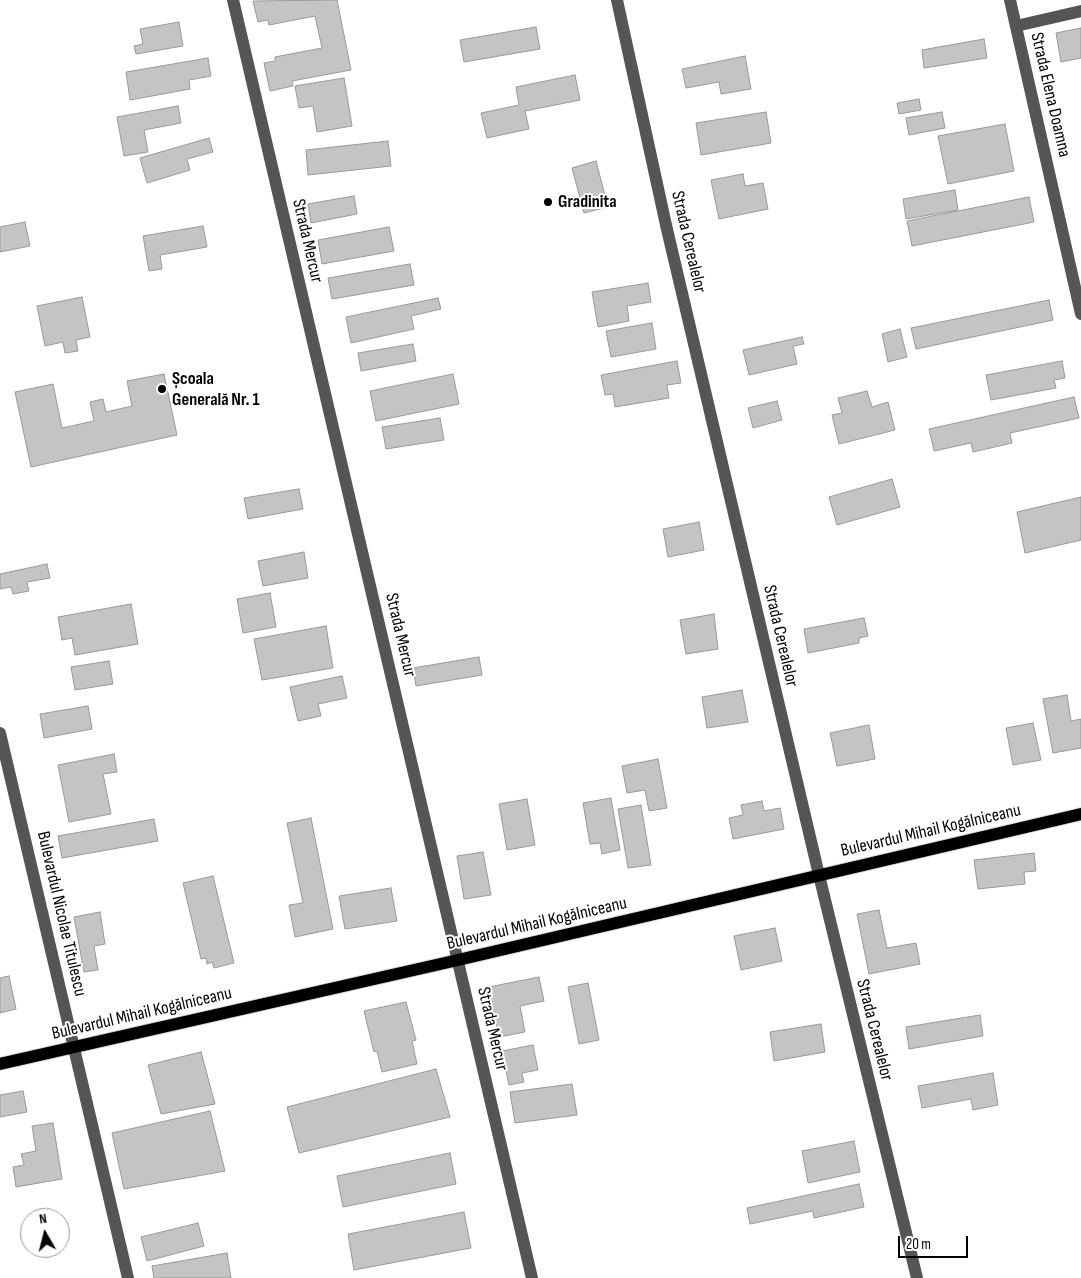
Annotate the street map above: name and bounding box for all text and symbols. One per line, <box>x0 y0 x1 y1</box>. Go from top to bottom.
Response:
street label: Strada Elena Doamna <box>1025 31 1075 159</box>
street label: Strada Cerealelor <box>666 189 710 295</box>
place label: Gradinita <box>558 191 617 213</box>
marker: Gradinita <box>542 196 554 208</box>
street label: Strada Mercur <box>287 197 327 285</box>
place label: Școala Generală Nr. 1 <box>172 368 259 410</box>
marker: Școala Generală Nr. 1 <box>156 383 168 395</box>
street label: Strada Cerealelor <box>758 583 802 689</box>
street label: Strada Mercur <box>380 591 420 679</box>
street label: Bulevardul Mihail Kogălniceanu <box>839 800 1023 862</box>
street label: Bulevardul Nicolae Titulescu <box>32 829 90 999</box>
street label: Bulevardul Mihail Kogălniceanu <box>445 893 629 955</box>
street label: Strada Cerealelor <box>851 977 897 1083</box>
street label: Bulevardul Mihail Kogălniceanu <box>50 983 234 1045</box>
street label: Strada Mercur <box>472 985 512 1073</box>
north arrow <box>20 1208 70 1258</box>
text: N <box>38 1210 48 1228</box>
scale bar <box>901 1226 971 1258</box>
text: 20 m <box>906 1235 931 1254</box>

